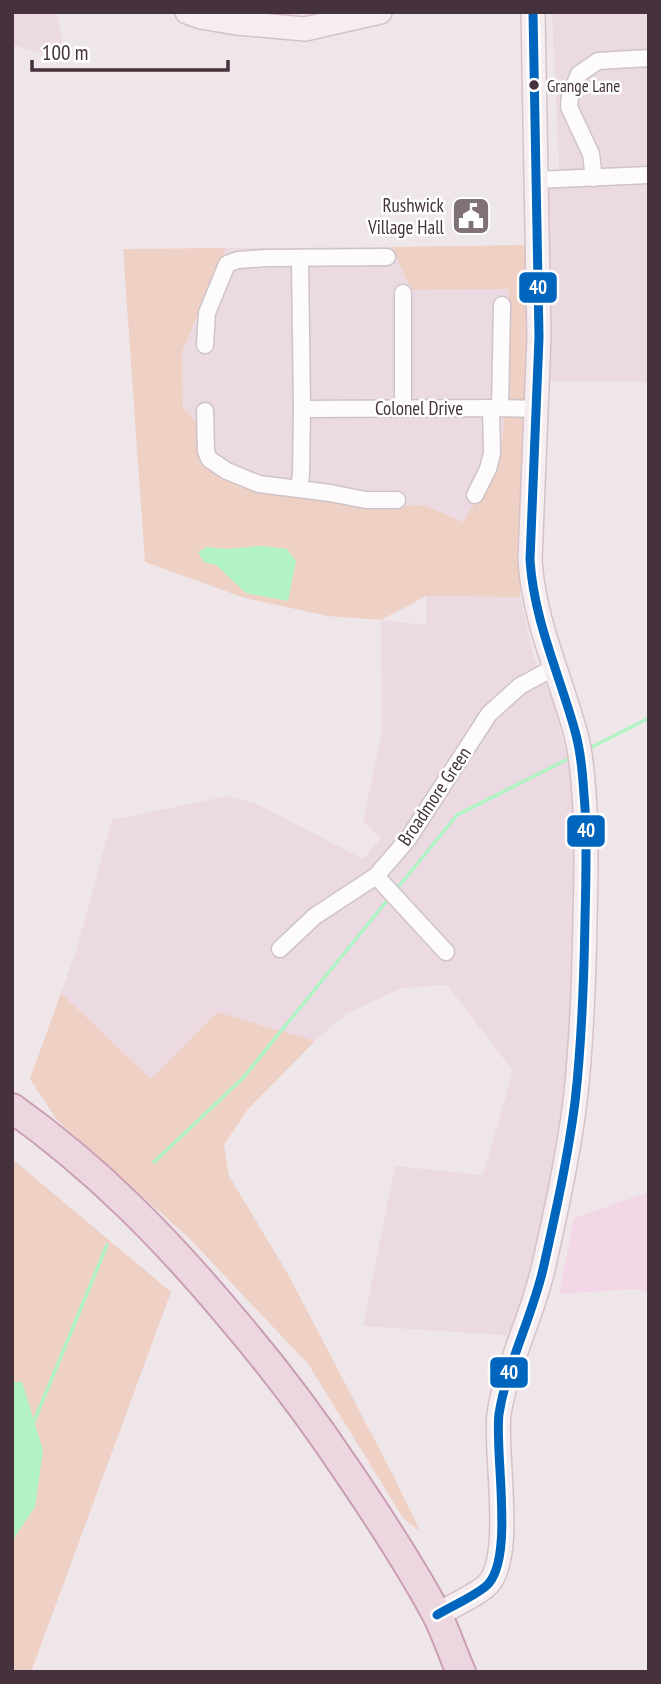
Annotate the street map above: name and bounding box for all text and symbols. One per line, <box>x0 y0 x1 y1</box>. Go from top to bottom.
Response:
scale bar <box>32 28 228 72</box>
text: 100 m <box>42 39 88 66</box>
place label: Grange Lane <box>547 75 620 97</box>
marker: Grange Lane <box>527 78 541 92</box>
place label: Rushwick Village Hall <box>367 193 445 239</box>
public building icon: Rushwick Village Hall <box>450 195 492 237</box>
line badge: 40 <box>518 271 558 304</box>
text: 40 <box>529 275 547 299</box>
street label: Colonel Drive <box>375 396 463 420</box>
street label: Broadmore Green <box>392 742 476 850</box>
line badge: 40 <box>566 814 606 848</box>
text: 40 <box>577 818 595 842</box>
line badge: 40 <box>489 1356 529 1389</box>
text: 40 <box>500 1360 518 1384</box>

